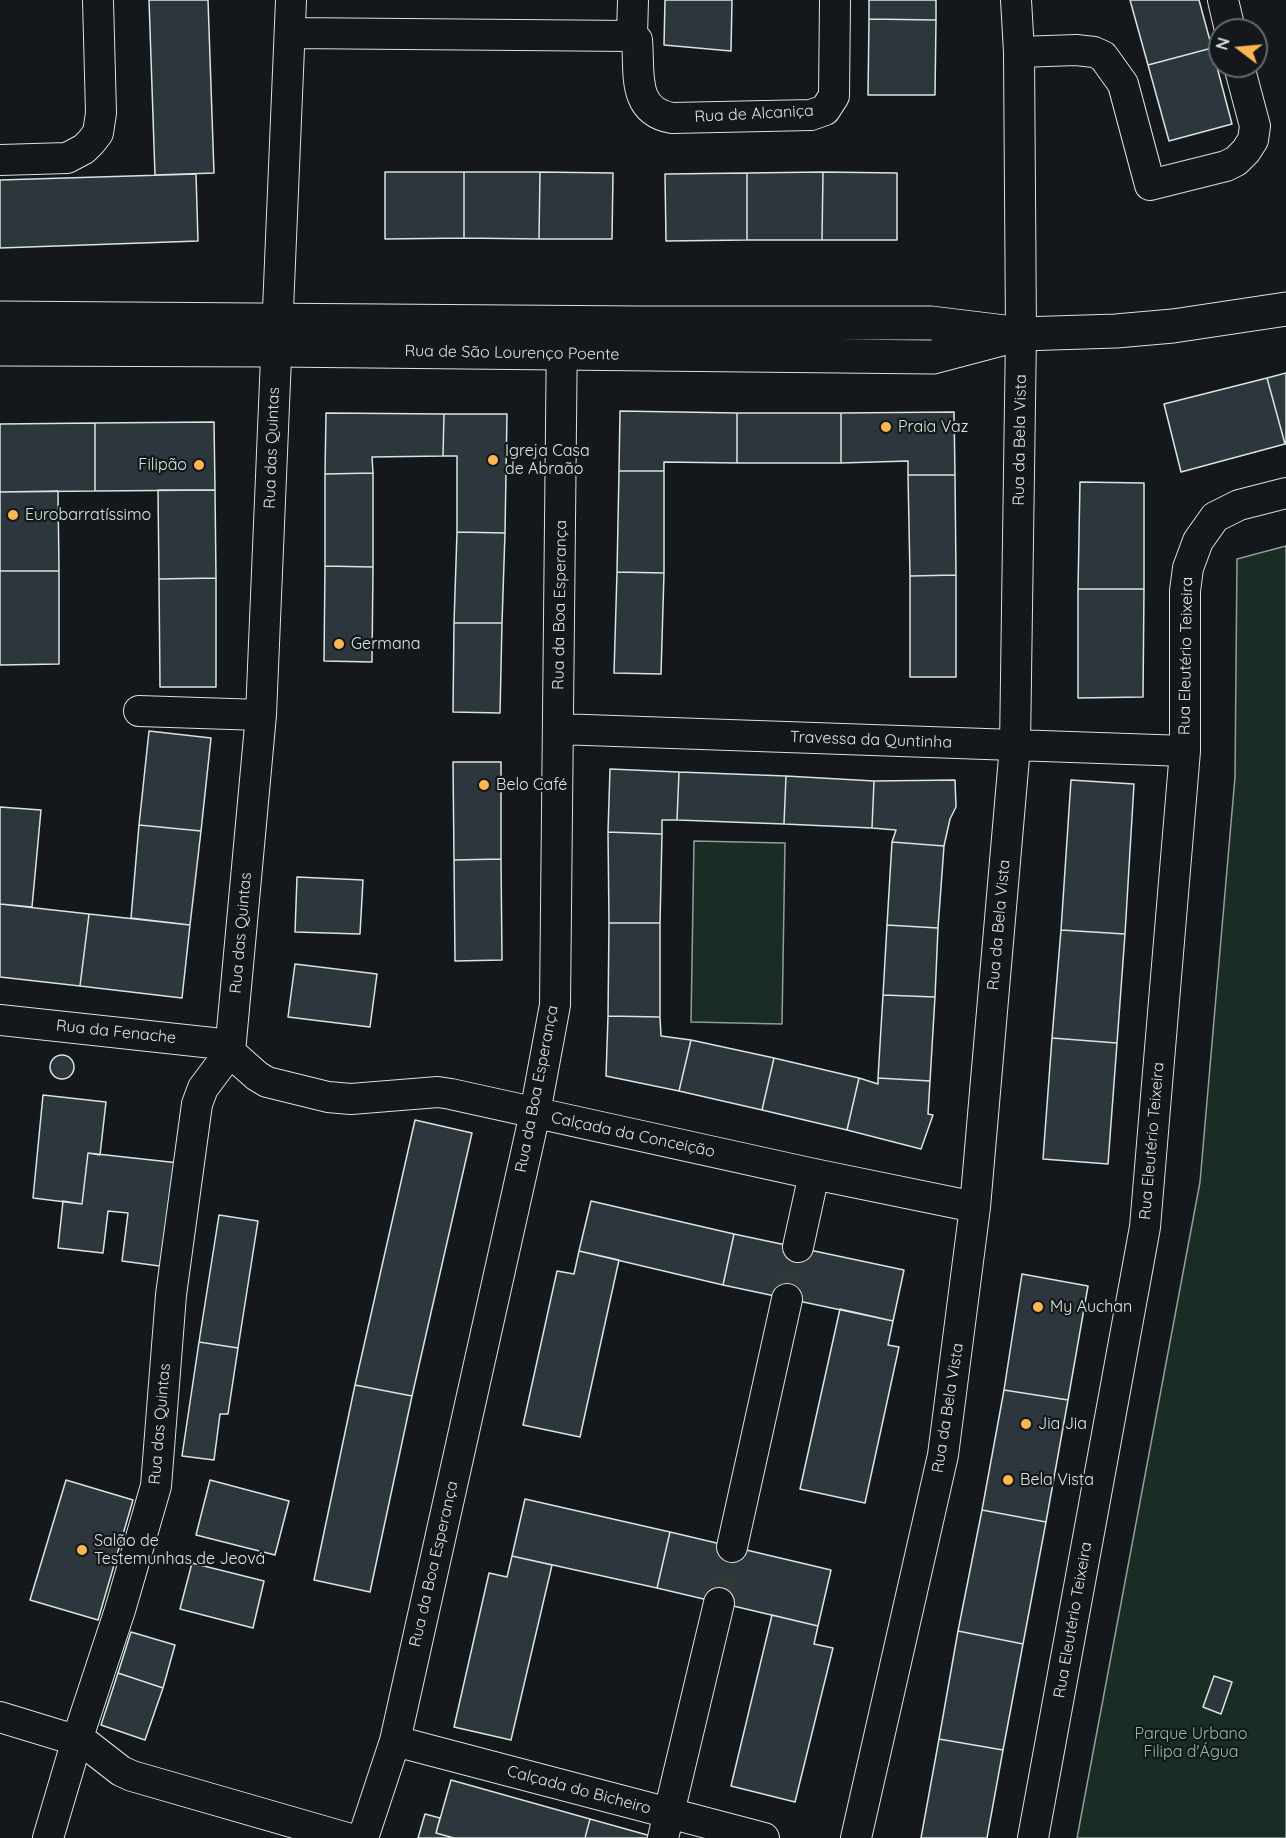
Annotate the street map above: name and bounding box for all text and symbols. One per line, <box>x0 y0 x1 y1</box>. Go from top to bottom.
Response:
north arrow <box>1208 18 1268 78</box>
text: N <box>1211 35 1234 52</box>
street label: Rua de Alcaniça <box>694 101 814 127</box>
street label: Rua de São Lourenço Poente <box>404 342 620 364</box>
street label: Rua da Bela Vista <box>1009 374 1031 506</box>
street label: Rua das Quintas <box>260 387 284 509</box>
place label: Praia Vaz <box>898 417 968 437</box>
marker: Praia Vaz <box>879 420 893 434</box>
place label: Igreja Casa de Abraão <box>505 441 590 479</box>
marker: Igreja Casa de Abraão <box>486 453 500 467</box>
place label: Filipão <box>138 455 187 475</box>
marker: Filipão <box>192 458 206 472</box>
place label: Eurobarratíssimo <box>25 505 151 525</box>
marker: Eurobarratíssimo <box>6 508 20 522</box>
street label: Rua da Boa Esperança <box>549 520 571 690</box>
street label: Rua Eleutério Teixeira <box>1175 577 1197 735</box>
place label: Germana <box>351 634 421 654</box>
marker: Germana <box>332 637 346 651</box>
street label: Travessa da Quntinha <box>790 728 952 752</box>
place label: Belo Café <box>496 775 567 795</box>
marker: Belo Café <box>477 778 491 792</box>
street label: Rua da Bela Vista <box>984 859 1014 991</box>
street label: Rua das Quintas <box>226 871 256 995</box>
street label: Rua da Boa Esperança <box>511 1004 563 1174</box>
street label: Rua da Fenache <box>55 1016 177 1048</box>
street label: Rua Eleutério Teixeira <box>1136 1061 1168 1221</box>
street label: Calçada da Conceição <box>549 1108 717 1162</box>
place label: My Auchan <box>1050 1297 1132 1317</box>
marker: My Auchan <box>1031 1300 1045 1314</box>
street label: Rua da Bela Vista <box>928 1342 968 1474</box>
street label: Rua das Quintas <box>145 1362 175 1486</box>
place label: Jia Jia <box>1038 1414 1087 1434</box>
marker: Jia Jia <box>1019 1417 1033 1431</box>
place label: Bela Vista <box>1020 1470 1094 1490</box>
marker: Bela Vista <box>1001 1473 1015 1487</box>
street label: Rua da Boa Esperança <box>406 1479 462 1649</box>
place label: Salão de Testemunhas de Jeová <box>94 1531 265 1569</box>
street label: Rua Eleutério Teixeira <box>1050 1540 1096 1700</box>
marker: Salão de Testemunhas de Jeová <box>75 1543 89 1557</box>
park label: Parque Urbano Filipa d'Água <box>1134 1724 1248 1762</box>
street label: Calçada do Bicheiro <box>505 1762 653 1818</box>

